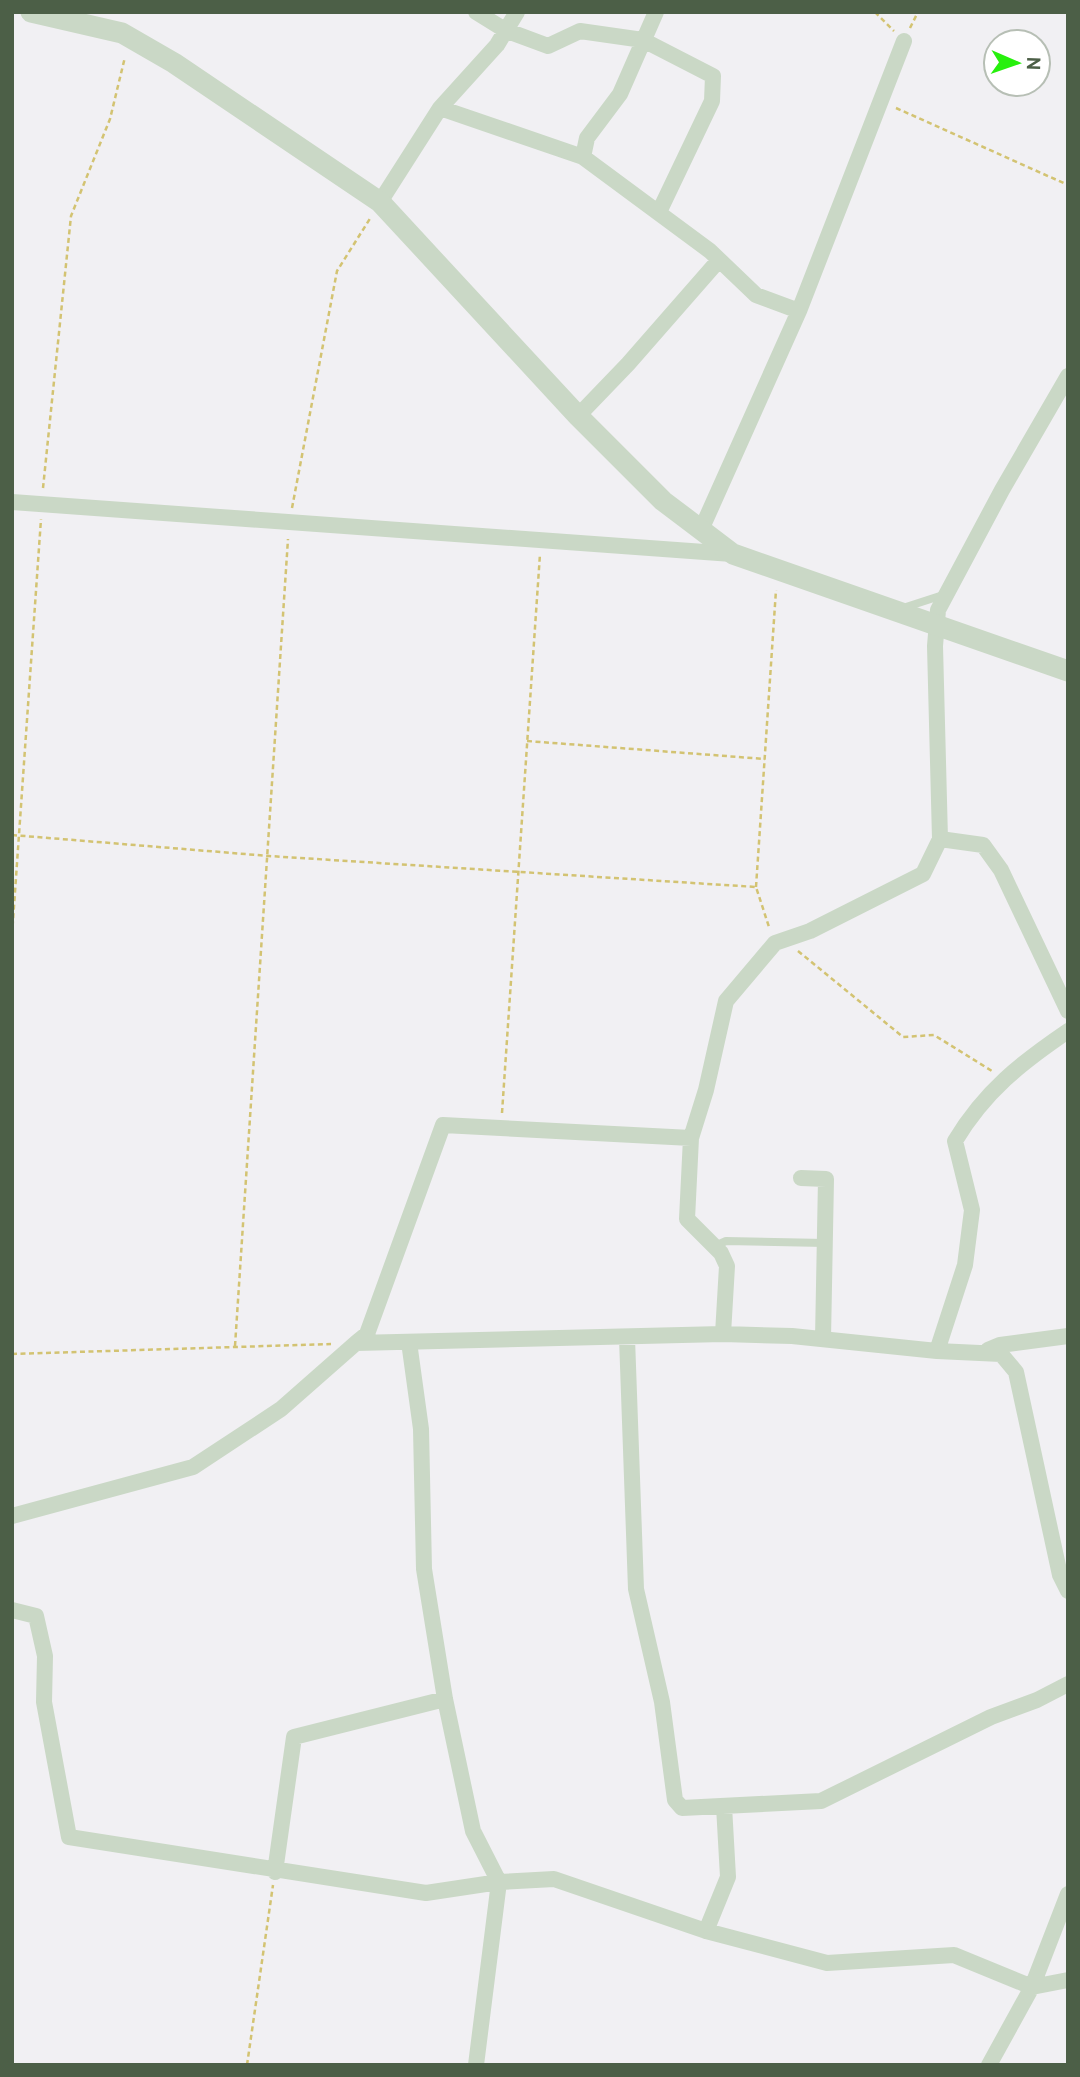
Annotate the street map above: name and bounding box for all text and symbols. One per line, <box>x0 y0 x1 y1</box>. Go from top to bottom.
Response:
north arrow <box>982 28 1052 98</box>
text: N <box>1020 56 1044 71</box>

